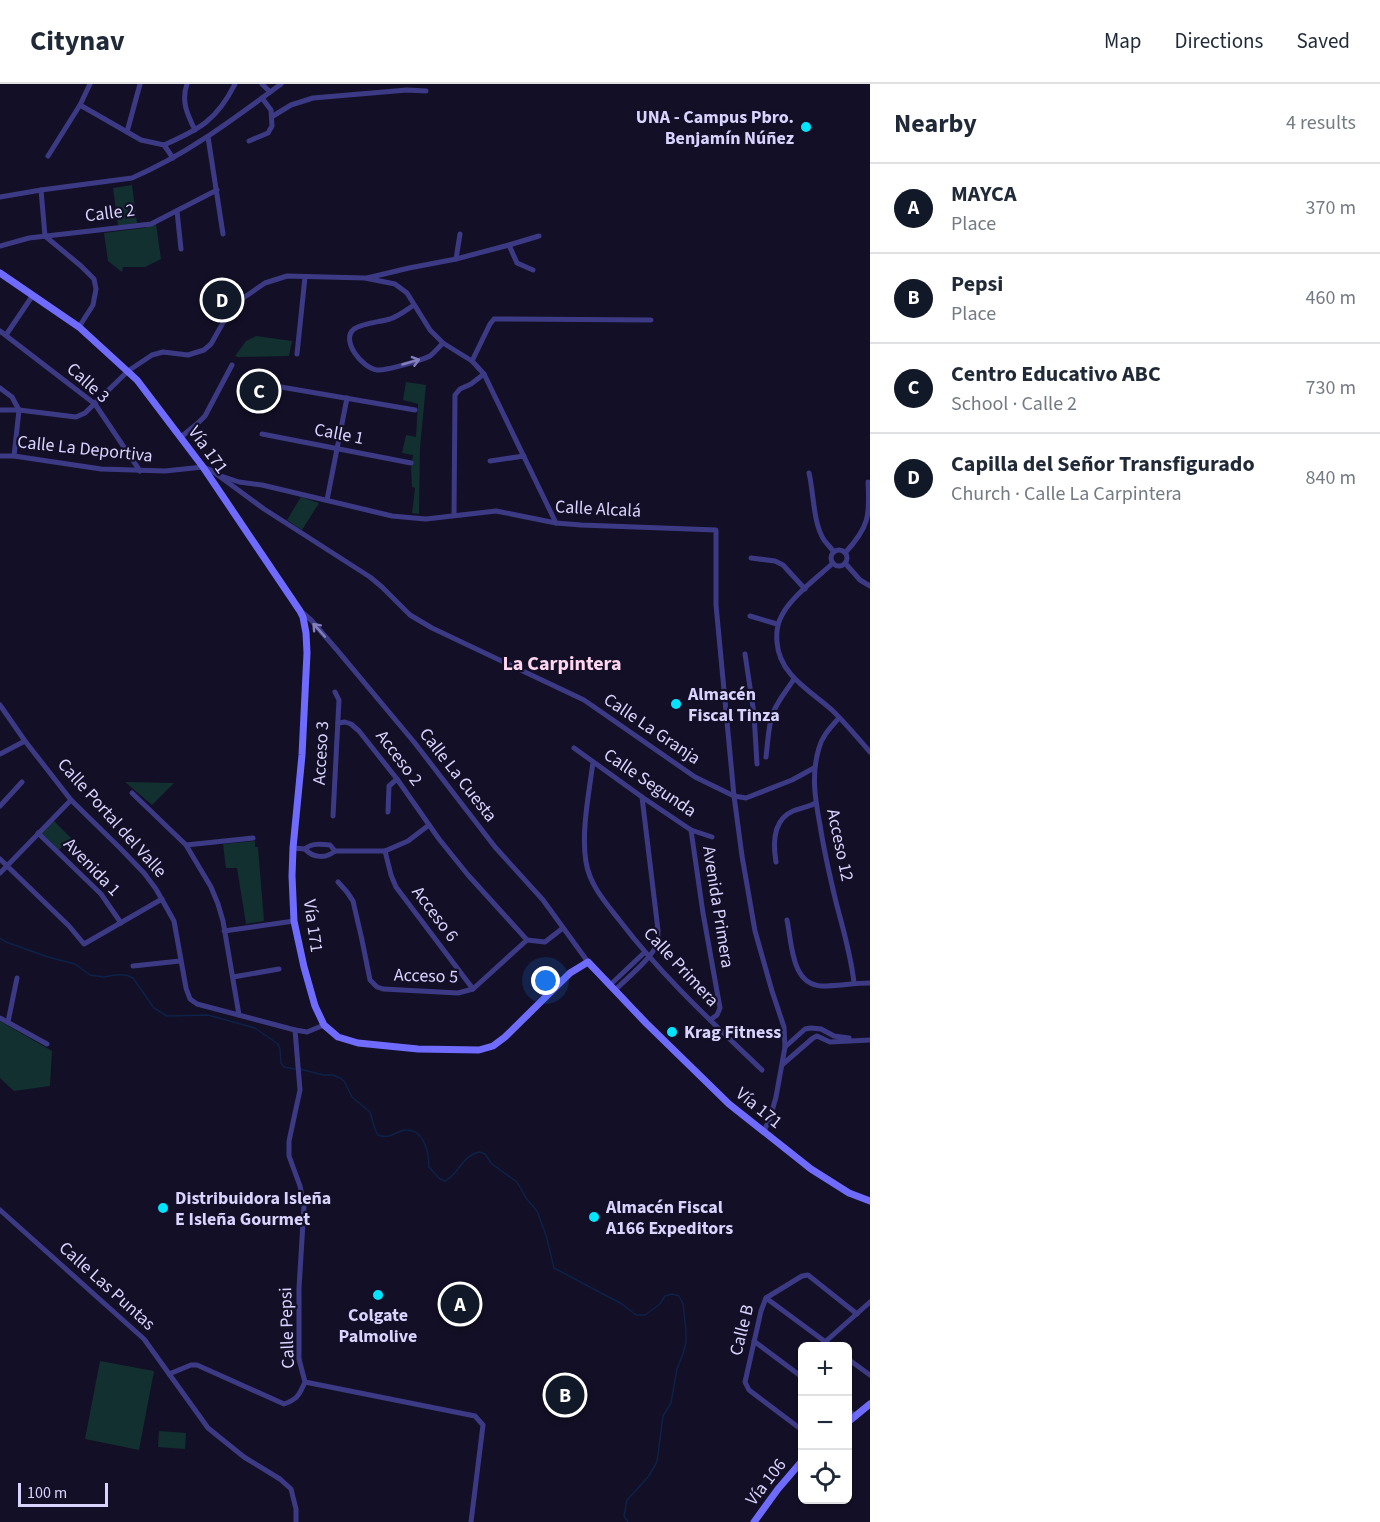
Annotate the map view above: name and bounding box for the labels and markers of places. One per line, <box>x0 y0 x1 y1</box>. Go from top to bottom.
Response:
place label: UNA - Campus Pbro. Benjamín Núñez <box>636 105 794 151</box>
marker: UNA - Campus Pbro. Benjamín Núñez <box>799 120 813 134</box>
pin: D <box>202 278 242 322</box>
pin: C <box>240 368 278 414</box>
place label: Almacén Fiscal Tinza <box>687 682 780 728</box>
marker: Almacén Fiscal Tinza <box>669 697 683 711</box>
place label: Krag Fitness <box>684 1020 781 1045</box>
marker: Krag Fitness <box>665 1025 679 1039</box>
place label: Distribuidora Isleña E Isleña Gourmet <box>175 1186 331 1232</box>
place label: Almacén Fiscal A166 Expeditors <box>605 1195 733 1241</box>
marker: Distribuidora Isleña E Isleña Gourmet <box>156 1201 170 1215</box>
marker: Almacén Fiscal A166 Expeditors <box>587 1210 601 1224</box>
pin: A <box>440 1282 480 1326</box>
marker: Colgate Palmolive <box>371 1288 385 1302</box>
place label: Colgate Palmolive <box>339 1303 417 1349</box>
pin: B <box>546 1372 584 1418</box>

